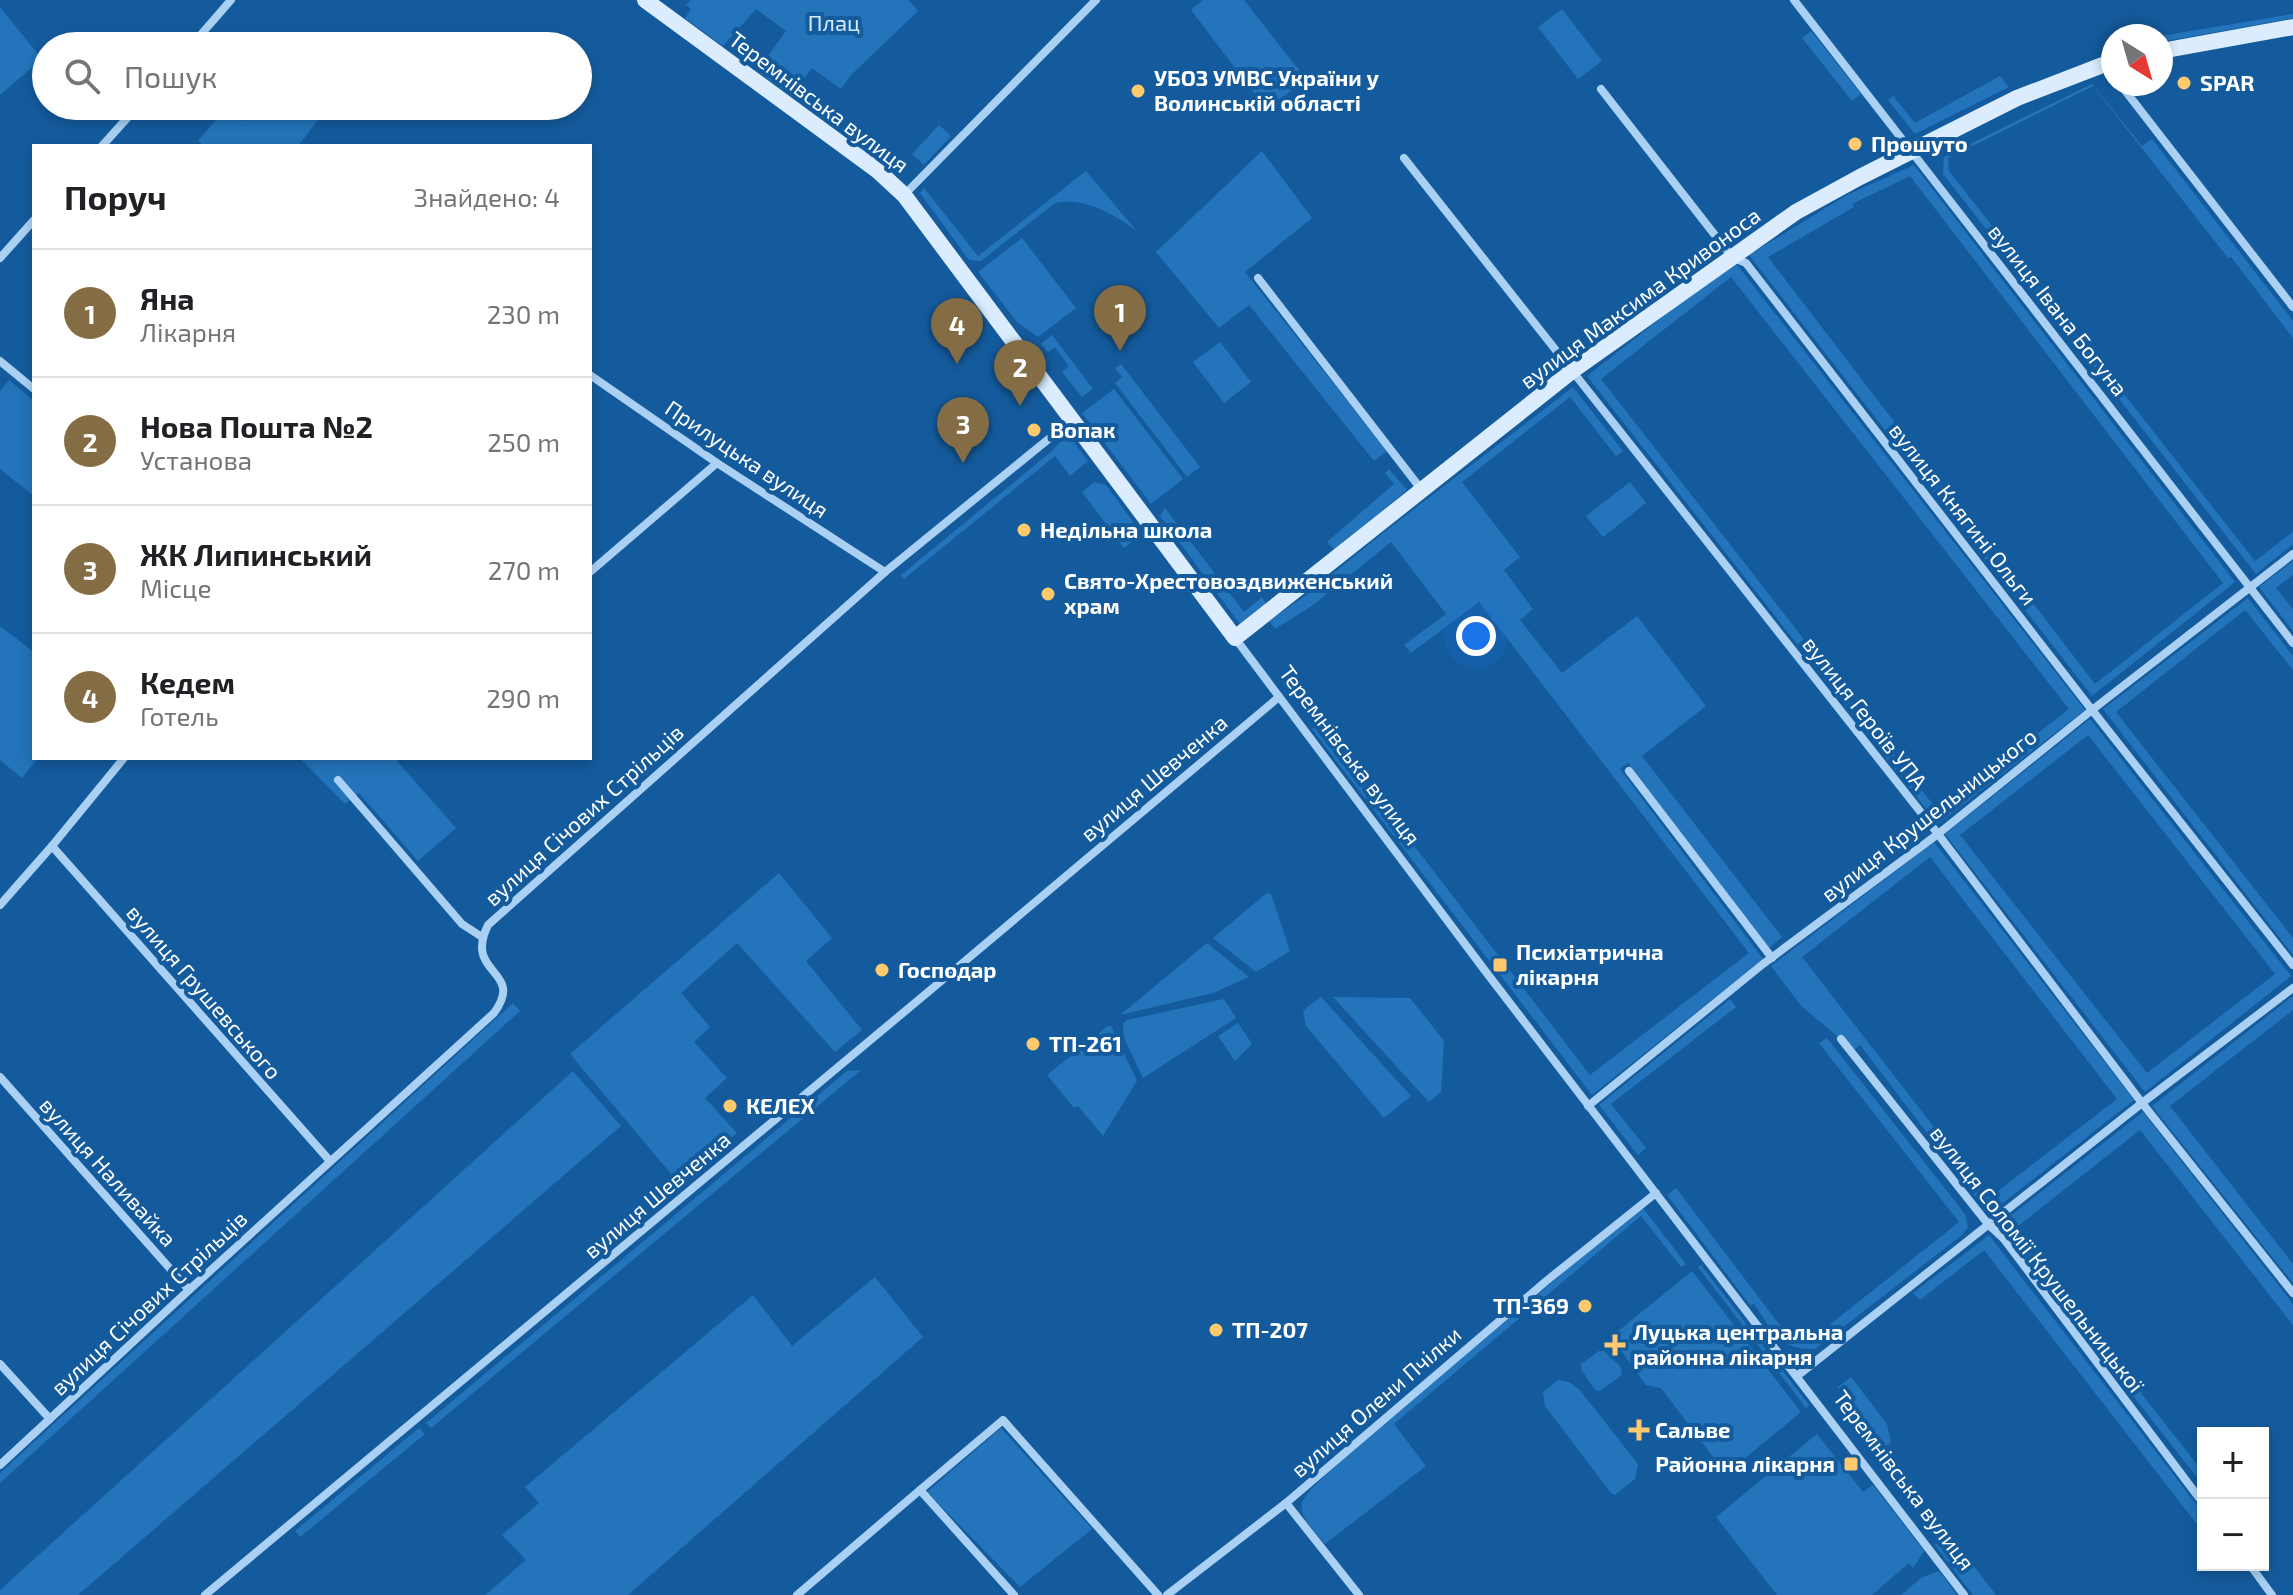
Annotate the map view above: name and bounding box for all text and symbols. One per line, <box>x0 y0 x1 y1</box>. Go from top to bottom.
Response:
park label: Плац <box>808 9 860 35</box>
north arrow <box>2101 24 2173 96</box>
street label: Теремнівська вулиця <box>724 25 915 178</box>
search box <box>32 32 592 120</box>
icon: search <box>60 54 104 98</box>
text: Пошук <box>124 58 217 94</box>
place label: УБОЗ УМВС України у Волинськiй області <box>1154 64 1379 115</box>
place label: SPAR <box>2200 69 2254 95</box>
marker: SPAR <box>2175 74 2193 92</box>
marker: УБОЗ УМВС України у Волинськiй області <box>1129 82 1147 100</box>
place label: Прошуто <box>1871 130 1968 156</box>
marker: Прошуто <box>1846 135 1864 153</box>
text: Поруч <box>64 176 167 217</box>
text: Знайдено: 4 <box>414 181 560 212</box>
street label: вулиця Максима Кривоноса <box>1514 201 1765 394</box>
street label: вулиця Івана Богуна <box>1983 218 2134 401</box>
text: Яна <box>140 280 195 316</box>
pin: 1 <box>1094 285 1146 351</box>
text: 1 <box>84 298 96 329</box>
text: 230 m <box>487 298 560 329</box>
pin: 4 <box>931 298 983 364</box>
text: Лікарня <box>140 316 236 347</box>
pin: 2 <box>994 340 1046 406</box>
street label: Прилуцька вулиця <box>661 394 834 523</box>
pin: 3 <box>937 397 989 463</box>
text: Нова Пошта №2 <box>140 408 373 444</box>
place label: Вопак <box>1050 416 1115 442</box>
street label: вулиця Княгині Ольги <box>1884 417 2043 610</box>
marker: Вопак <box>1025 421 1043 439</box>
text: 2 <box>82 426 98 457</box>
text: 250 m <box>487 426 560 457</box>
text: Установа <box>140 444 252 475</box>
place label: Недільна школа <box>1040 516 1212 542</box>
marker: Недільна школа <box>1015 521 1033 539</box>
text: ЖК Липинський <box>140 536 372 572</box>
text: 3 <box>83 554 97 585</box>
text: 270 m <box>488 554 560 585</box>
place label: Свято-Хрестовоздвиженський храм <box>1064 567 1393 618</box>
text: Місце <box>140 572 212 603</box>
marker: Свято-Хрестовоздвиженський храм <box>1039 585 1057 603</box>
your location <box>1456 616 1496 656</box>
street label: вулиця Героїв УПА <box>1797 631 1934 795</box>
street label: Теремнівська вулиця <box>1274 659 1427 850</box>
text: Кедем <box>140 664 235 700</box>
text: 4 <box>82 682 98 713</box>
text: 290 m <box>486 682 560 713</box>
text: Готель <box>140 700 219 731</box>
street label: вулиця Шевченка <box>1075 708 1232 847</box>
street label: вулиця Січових Стрільців <box>479 718 689 911</box>
street label: вулиця Крушельницького <box>1816 722 2042 907</box>
street label: вулиця Грушевського <box>121 899 288 1085</box>
place label: Психіатрична лікарня <box>1516 938 1664 989</box>
place label: Господар <box>898 956 997 982</box>
marker: Психіатрична лікарня <box>1491 956 1509 974</box>
marker: Господар <box>873 961 891 979</box>
place label: ТП-261 <box>1049 1030 1122 1056</box>
marker: ТП-261 <box>1024 1035 1042 1053</box>
street label: вулиця Наливайка <box>34 1091 182 1252</box>
place label: КЕЛЕХ <box>746 1092 815 1118</box>
marker: КЕЛЕХ <box>721 1097 739 1115</box>
street label: вулиця Соломії Крушельницької <box>1925 1120 2150 1398</box>
street label: вулиця Шевченка <box>578 1125 735 1264</box>
street label: вулиця Січових Стрільців <box>45 1205 252 1401</box>
place label: ТП-369 <box>1493 1292 1569 1318</box>
marker: ТП-369 <box>1576 1297 1594 1315</box>
place label: ТП-207 <box>1232 1316 1308 1342</box>
place label: Луцька центральна районна лікарня <box>1633 1318 1843 1369</box>
street label: вулиця Олени Пчілки <box>1285 1320 1466 1483</box>
marker: ТП-207 <box>1207 1321 1225 1339</box>
marker: Луцька центральна районна лікарня <box>1604 1334 1626 1356</box>
street label: Теремнівська вулиця <box>1828 1384 1981 1575</box>
place label: Сальве <box>1655 1416 1731 1442</box>
marker: Сальве <box>1630 1421 1648 1439</box>
map controls <box>2197 1427 2269 1571</box>
button: + <box>2197 1427 2269 1499</box>
place label: Районна лікарня <box>1655 1450 1835 1476</box>
marker: Районна лікарня <box>1842 1455 1860 1473</box>
button: − <box>2197 1499 2269 1571</box>

